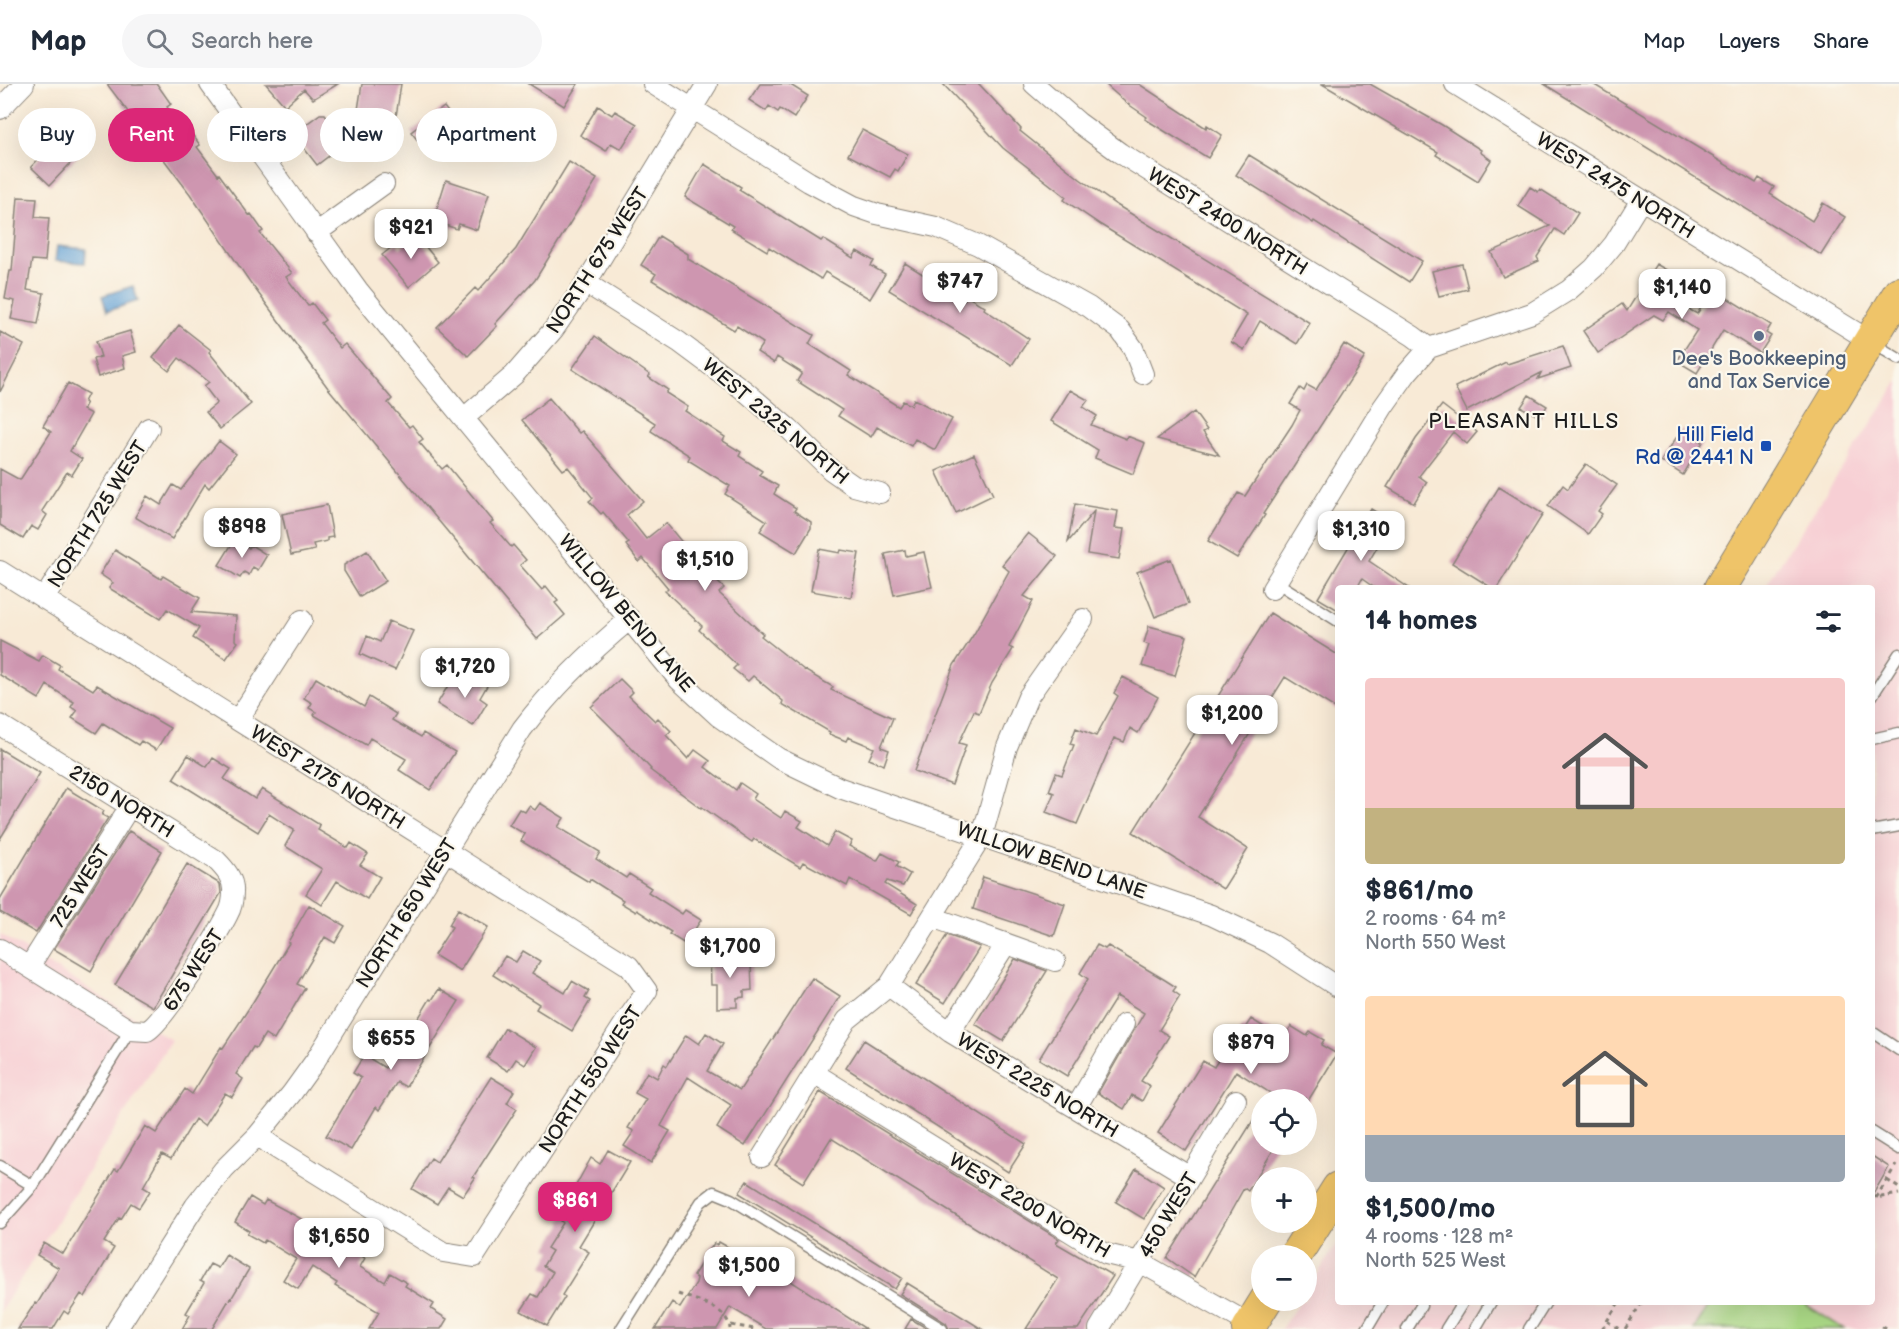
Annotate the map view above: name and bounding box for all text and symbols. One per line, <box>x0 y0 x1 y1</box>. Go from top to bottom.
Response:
search box <box>122 14 542 68</box>
text: Map <box>30 25 86 58</box>
icon: search <box>143 25 176 58</box>
text: Search here <box>191 28 313 55</box>
text: Map <box>1643 29 1685 54</box>
text: Layers <box>1718 29 1780 54</box>
text: Share <box>1813 29 1869 54</box>
chip: Buy <box>18 108 96 162</box>
chip: Rent <box>108 108 195 162</box>
chip: Filters <box>207 108 308 162</box>
chip: New <box>320 108 404 162</box>
chip: Apartment <box>416 108 557 162</box>
street label: WEST 2475 NORTH <box>1532 127 1699 244</box>
street label: WEST 2400 NORTH <box>1143 163 1312 281</box>
street label: NORTH 675 WEST <box>542 183 654 338</box>
pin: $921 <box>375 209 447 260</box>
text: $921 <box>389 216 433 240</box>
pin: $747 <box>924 263 996 314</box>
pin: $1,140 <box>1633 269 1731 320</box>
text: $747 <box>936 270 984 294</box>
text: $1,140 <box>1653 276 1711 300</box>
marker: Dee's Bookkeeping and Tax Service <box>1752 329 1766 343</box>
place label: Dee's Bookkeeping and Tax Service <box>1672 347 1846 394</box>
street label: WEST 2325 NORTH <box>697 353 854 490</box>
district label: PLEASANT HILLS <box>1428 409 1620 434</box>
place label: Hill Field Rd @ 2441 N <box>1635 423 1754 470</box>
street label: NORTH 725 WEST <box>43 437 153 592</box>
marker: Hill Field Rd @ 2441 N <box>1759 439 1773 453</box>
pin: $898 <box>206 508 278 559</box>
pin: $1,310 <box>1312 511 1410 562</box>
text: $898 <box>218 515 266 539</box>
text: $1,310 <box>1332 518 1390 542</box>
street label: WILLOW BEND LANE <box>553 530 699 698</box>
pin: $1,510 <box>656 541 754 592</box>
text: $1,510 <box>676 548 734 572</box>
icon: filters <box>1812 605 1845 638</box>
text: 14 homes <box>1365 606 1477 637</box>
pin: $1,720 <box>416 648 514 699</box>
text: $1,720 <box>434 655 496 679</box>
pin: $1,200 <box>1183 695 1281 746</box>
text: $1,200 <box>1201 702 1263 726</box>
icon: home <box>1551 717 1659 825</box>
street label: WEST 2175 NORTH <box>246 721 409 835</box>
street label: 2150 NORTH <box>65 760 178 844</box>
street label: WILLOW BEND LANE <box>954 817 1150 905</box>
street label: NORTH 650 WEST <box>351 834 463 993</box>
street label: 725 WEST <box>46 841 116 932</box>
text: $861/mo <box>1365 876 1474 907</box>
text: 2 rooms · 64 m² <box>1365 907 1506 931</box>
street label: 675 WEST <box>158 925 229 1016</box>
pin: $1,700 <box>681 928 779 979</box>
text: North 550 West <box>1365 931 1506 955</box>
text: $1,700 <box>699 935 761 959</box>
street label: NORTH 550 WEST <box>534 1001 647 1158</box>
pin: $655 <box>355 1020 427 1071</box>
pin: $879 <box>1215 1024 1287 1075</box>
text: $655 <box>367 1027 415 1051</box>
street label: WEST 2225 NORTH <box>952 1028 1123 1144</box>
text: $879 <box>1227 1031 1275 1055</box>
icon: home <box>1551 1035 1659 1143</box>
map controls <box>1251 1089 1317 1311</box>
button: locate <box>1251 1089 1317 1155</box>
street label: WEST 2200 NORTH <box>944 1148 1115 1264</box>
button: + <box>1251 1167 1317 1233</box>
street label: 450 WEST <box>1134 1169 1204 1262</box>
pin: $861 <box>539 1182 611 1233</box>
text: $861 <box>552 1189 598 1213</box>
text: $1,500/mo <box>1365 1194 1495 1225</box>
pin: $1,650 <box>290 1218 388 1269</box>
text: $1,650 <box>308 1225 370 1249</box>
text: 4 rooms · 128 m² <box>1365 1225 1513 1249</box>
button: − <box>1251 1245 1317 1311</box>
pin: $1,500 <box>700 1247 798 1298</box>
text: North 525 West <box>1365 1249 1506 1273</box>
text: $1,500 <box>718 1254 780 1278</box>

